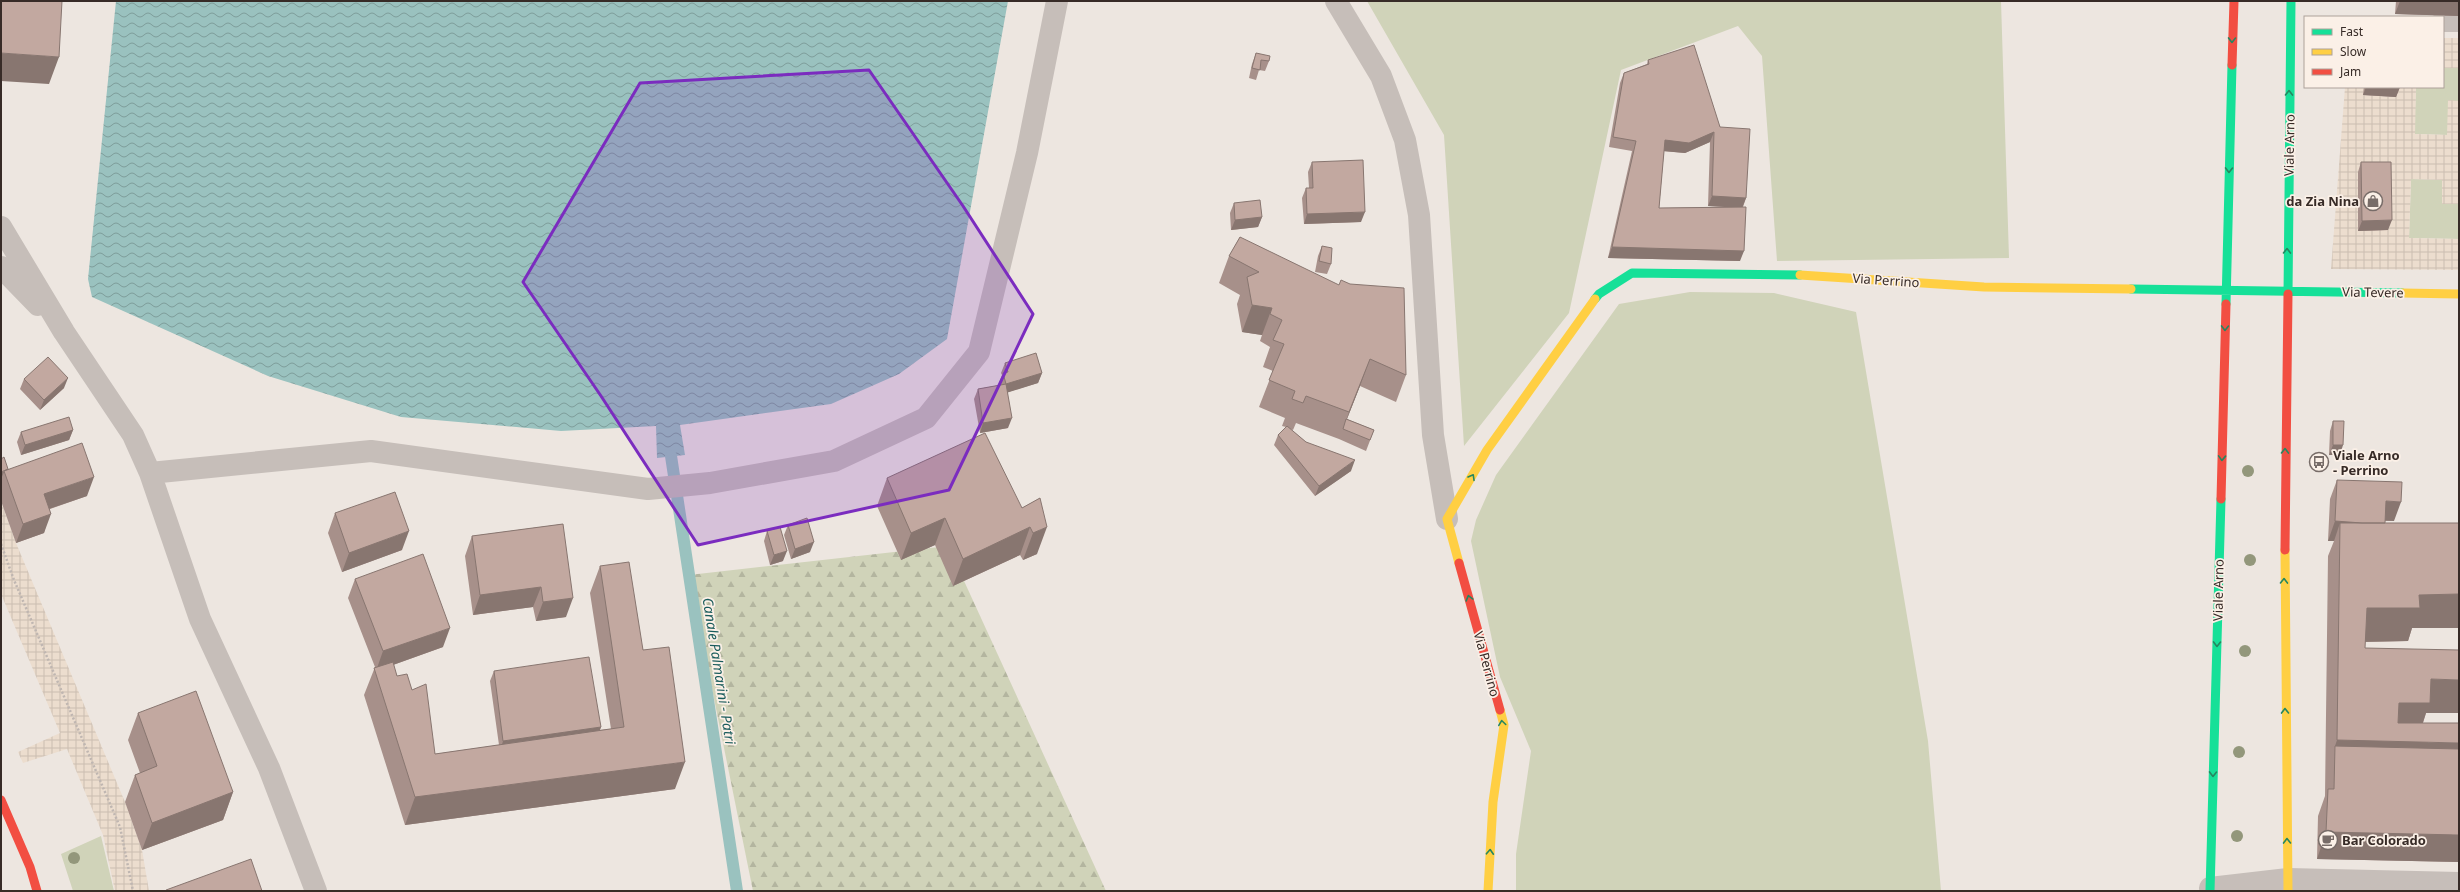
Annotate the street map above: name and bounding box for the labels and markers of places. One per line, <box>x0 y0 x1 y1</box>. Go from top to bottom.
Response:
shop icon: da Zia Nina <box>2362 190 2384 212</box>
place label: da Zia Nina <box>2286 192 2359 210</box>
place label: Viale Arno - Perrino <box>2333 446 2400 479</box>
bus stop icon: Viale Arno - Perrino <box>2308 451 2330 473</box>
cafe icon: Bar Colorado <box>2317 829 2339 851</box>
place label: Bar Colorado <box>2342 831 2426 849</box>

